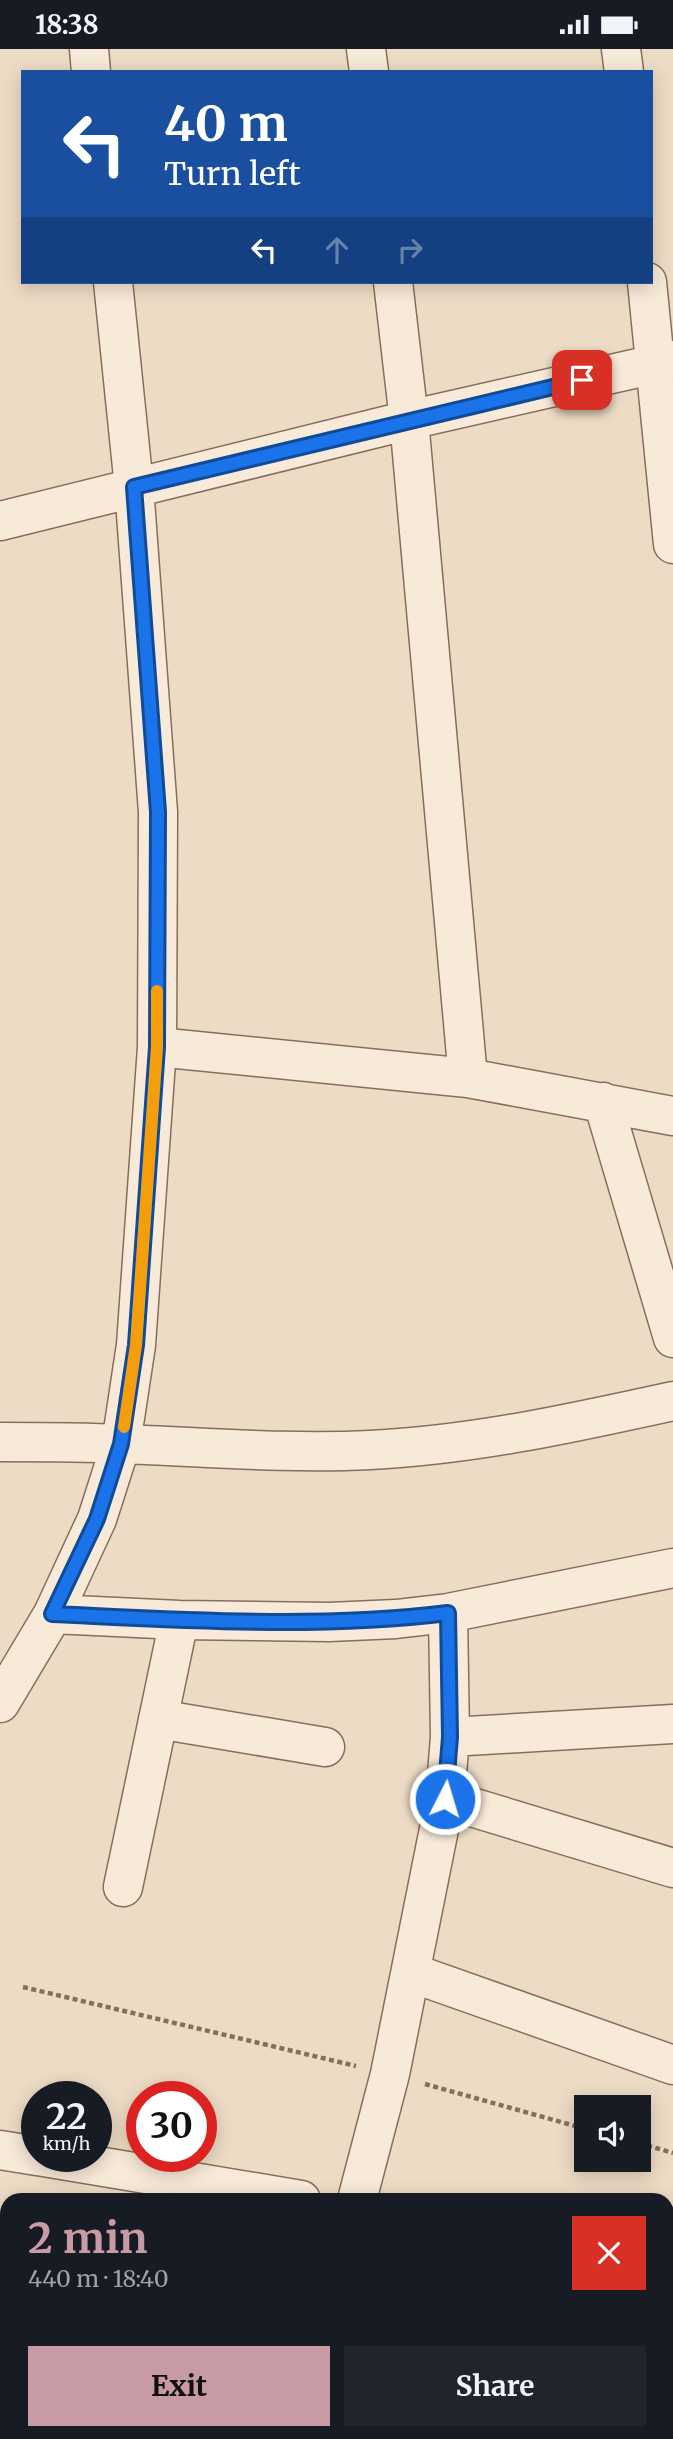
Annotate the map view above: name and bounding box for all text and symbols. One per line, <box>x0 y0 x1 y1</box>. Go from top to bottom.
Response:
text: 18:38 <box>35 8 99 41</box>
text: 40 m <box>164 93 288 154</box>
icon: left <box>49 98 140 189</box>
text: Turn left <box>164 154 301 194</box>
icon: left <box>245 231 283 269</box>
icon: ahead <box>318 231 356 269</box>
icon: right <box>391 231 429 269</box>
pin <box>552 350 612 410</box>
icon: arrive <box>563 361 601 399</box>
position arrow <box>408 1762 482 1836</box>
speed limit sign: 30 <box>126 2081 217 2172</box>
text: 22 <box>46 2095 87 2139</box>
map controls <box>574 2095 651 2172</box>
button: sound <box>574 2095 651 2172</box>
text: km/h <box>43 2132 90 2155</box>
text: 2 min <box>28 2212 148 2264</box>
button: close <box>572 2216 646 2290</box>
text: 440 m · 18:40 <box>28 2264 169 2293</box>
button: Exit <box>28 2346 330 2426</box>
button: Share <box>344 2346 646 2426</box>

